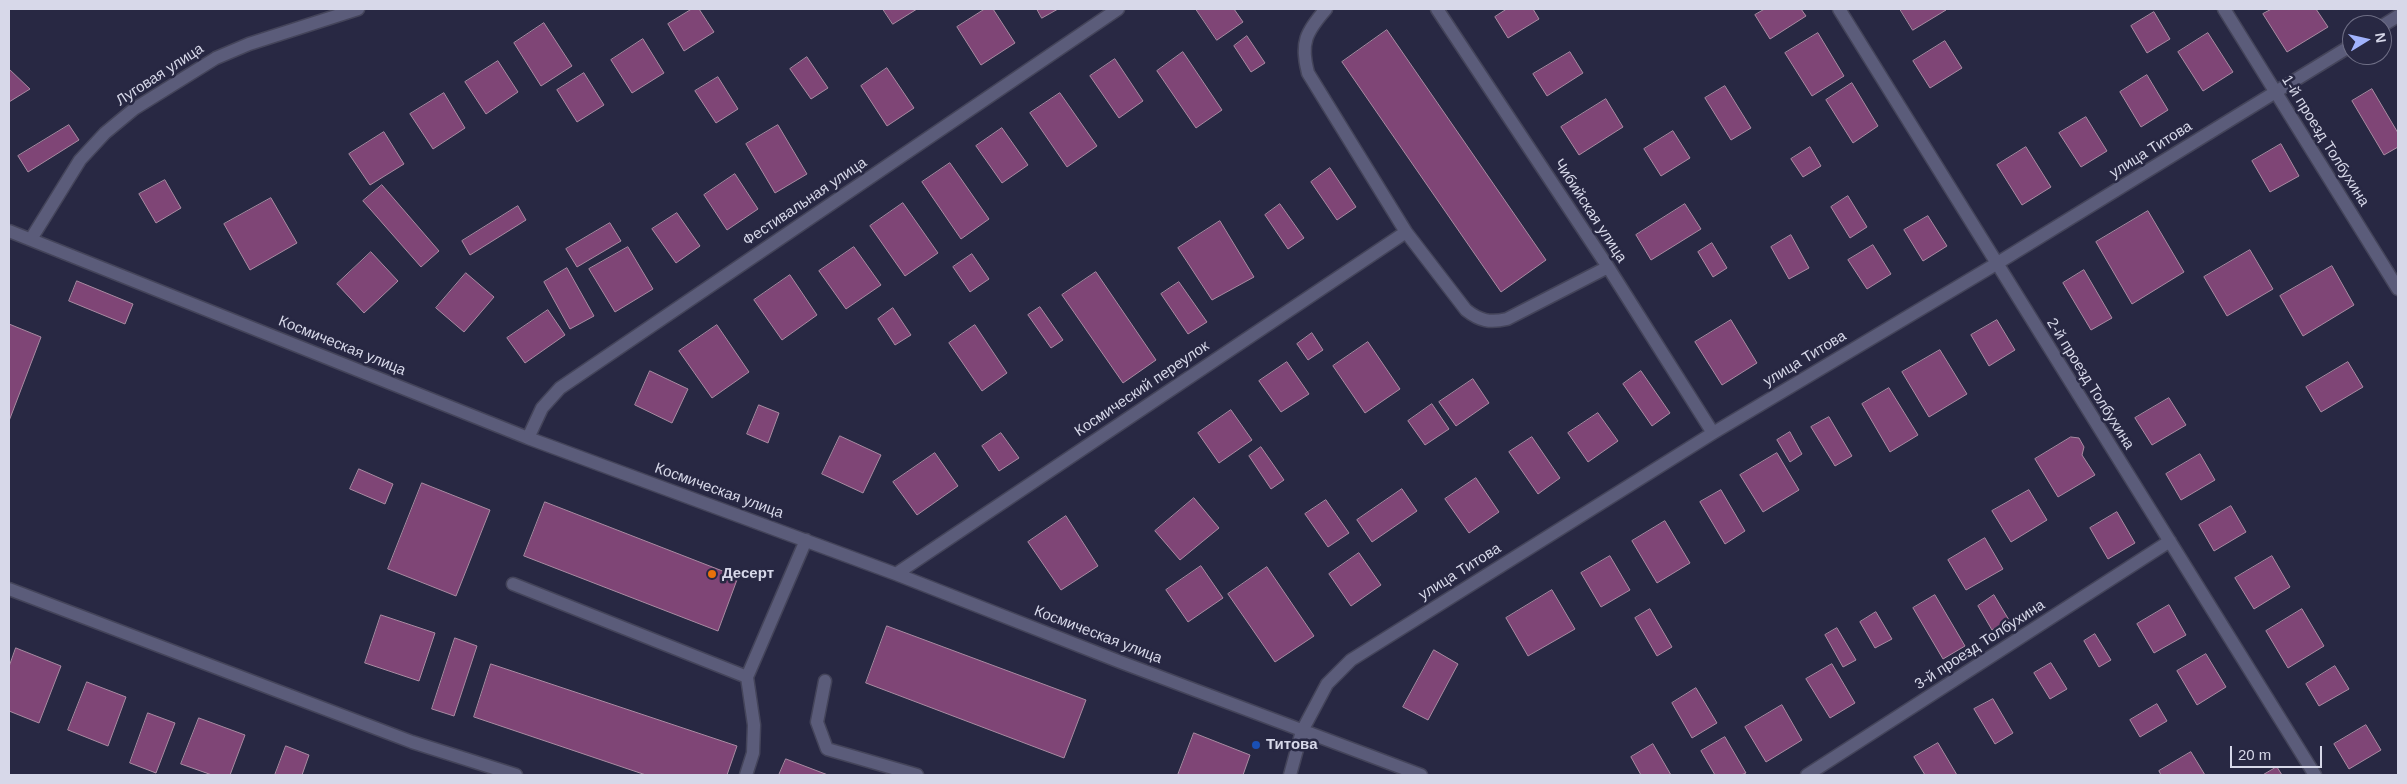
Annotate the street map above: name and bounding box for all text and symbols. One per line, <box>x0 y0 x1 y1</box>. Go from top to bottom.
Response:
north arrow <box>2342 15 2392 65</box>
text: N <box>2372 32 2390 44</box>
street label: Луговая улица <box>113 40 207 110</box>
street label: 1-й проезд Толбухина <box>2277 72 2373 210</box>
street label: улица Титова <box>2107 118 2195 182</box>
street label: Фестивальная улица <box>740 154 870 250</box>
street label: Чибийская улица <box>1550 156 1630 266</box>
street label: Космическая улица <box>276 312 408 380</box>
street label: 2-й проезд Толбухина <box>2042 315 2138 453</box>
street label: улица Титова <box>1760 327 1850 391</box>
street label: Космический переулок <box>1071 337 1213 441</box>
street label: Космическая улица <box>652 459 786 523</box>
street label: улица Титова <box>1416 540 1504 604</box>
place label: Десерт <box>722 565 774 583</box>
marker: Десерт <box>706 568 718 580</box>
street label: 3-й проезд Толбухина <box>1912 596 2048 694</box>
street label: Космическая улица <box>1031 602 1165 668</box>
place label: Титова <box>1266 736 1317 754</box>
scale bar <box>2232 736 2324 768</box>
marker: Титова <box>1250 739 1262 751</box>
text: 20 m <box>2238 746 2271 763</box>

